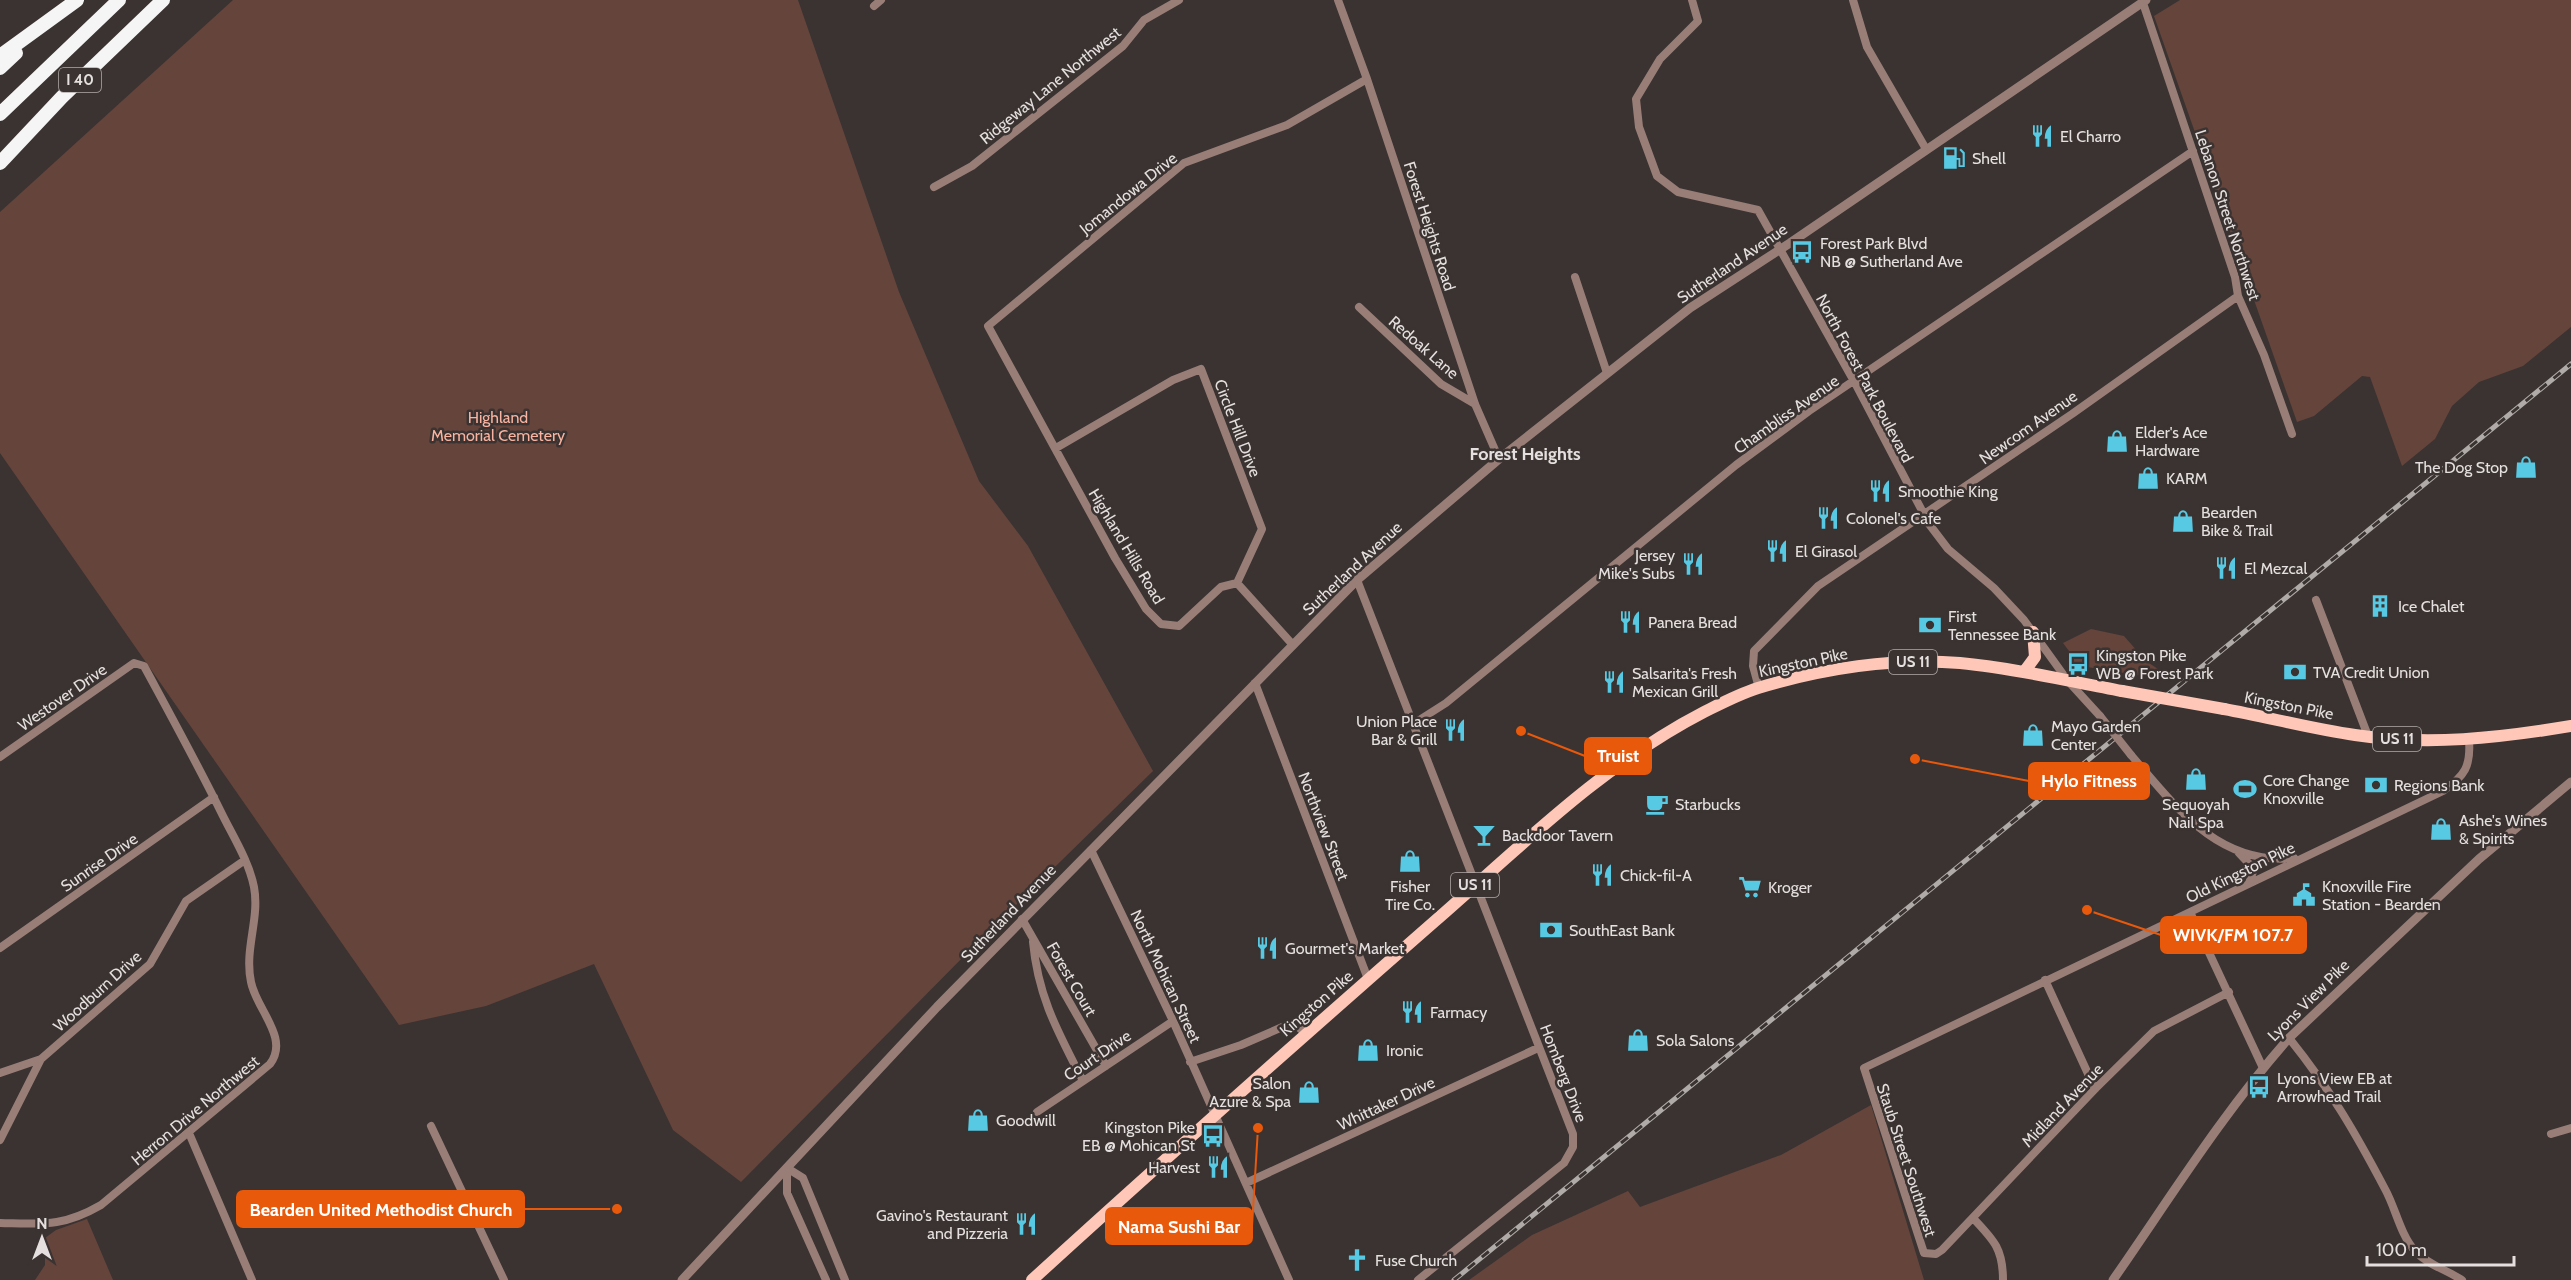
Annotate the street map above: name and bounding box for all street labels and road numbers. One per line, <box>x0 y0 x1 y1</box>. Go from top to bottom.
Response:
street label: Ridgeway Lane Northwest <box>976 22 1125 148</box>
road number: I 40 <box>59 68 101 92</box>
street label: Lebanon Street Northwest <box>2191 127 2264 303</box>
street label: Jomandowa Drive <box>1075 148 1181 239</box>
street label: Forest Heights Road <box>1400 159 1459 293</box>
street label: Sutherland Avenue <box>1674 220 1791 307</box>
street label: North Forest Park Boulevard <box>1812 291 1917 466</box>
street label: Redoak Lane <box>1385 312 1463 383</box>
street label: Chambliss Avenue <box>1730 371 1842 458</box>
street label: Circle Hill Drive <box>1210 377 1265 480</box>
street label: Newcom Avenue <box>1976 387 2081 468</box>
street label: Highland Hills Road <box>1085 485 1168 607</box>
street label: Sutherland Avenue <box>1299 518 1406 619</box>
street label: Kingston Pike <box>1757 644 1849 681</box>
road number: US 11 <box>1889 650 1937 674</box>
street label: Westover Drive <box>14 660 110 735</box>
street label: Kingston Pike <box>2243 688 2335 723</box>
road number: US 11 <box>2373 727 2421 751</box>
street label: Northview Street <box>1294 769 1353 884</box>
street label: Sunrise Drive <box>57 829 141 896</box>
street label: Old Kingston Pike <box>2183 838 2298 907</box>
street label: Sutherland Avenue <box>957 861 1060 966</box>
road number: US 11 <box>1451 873 1499 897</box>
street label: North Mohican Street <box>1126 907 1205 1046</box>
street label: Forest Court <box>1043 939 1101 1020</box>
street label: Woodburn Drive <box>49 947 145 1036</box>
street label: Lyons View Pike <box>2264 956 2353 1045</box>
street label: Kingston Pike <box>1276 967 1357 1040</box>
street label: Homberg Drive <box>1536 1022 1591 1125</box>
street label: Court Drive <box>1060 1026 1134 1085</box>
street label: Herron Drive Northwest <box>128 1051 263 1169</box>
street label: Midland Avenue <box>2018 1060 2107 1151</box>
street label: Whittaker Drive <box>1335 1073 1438 1134</box>
street label: Staub Street Southwest <box>1873 1081 1940 1240</box>

